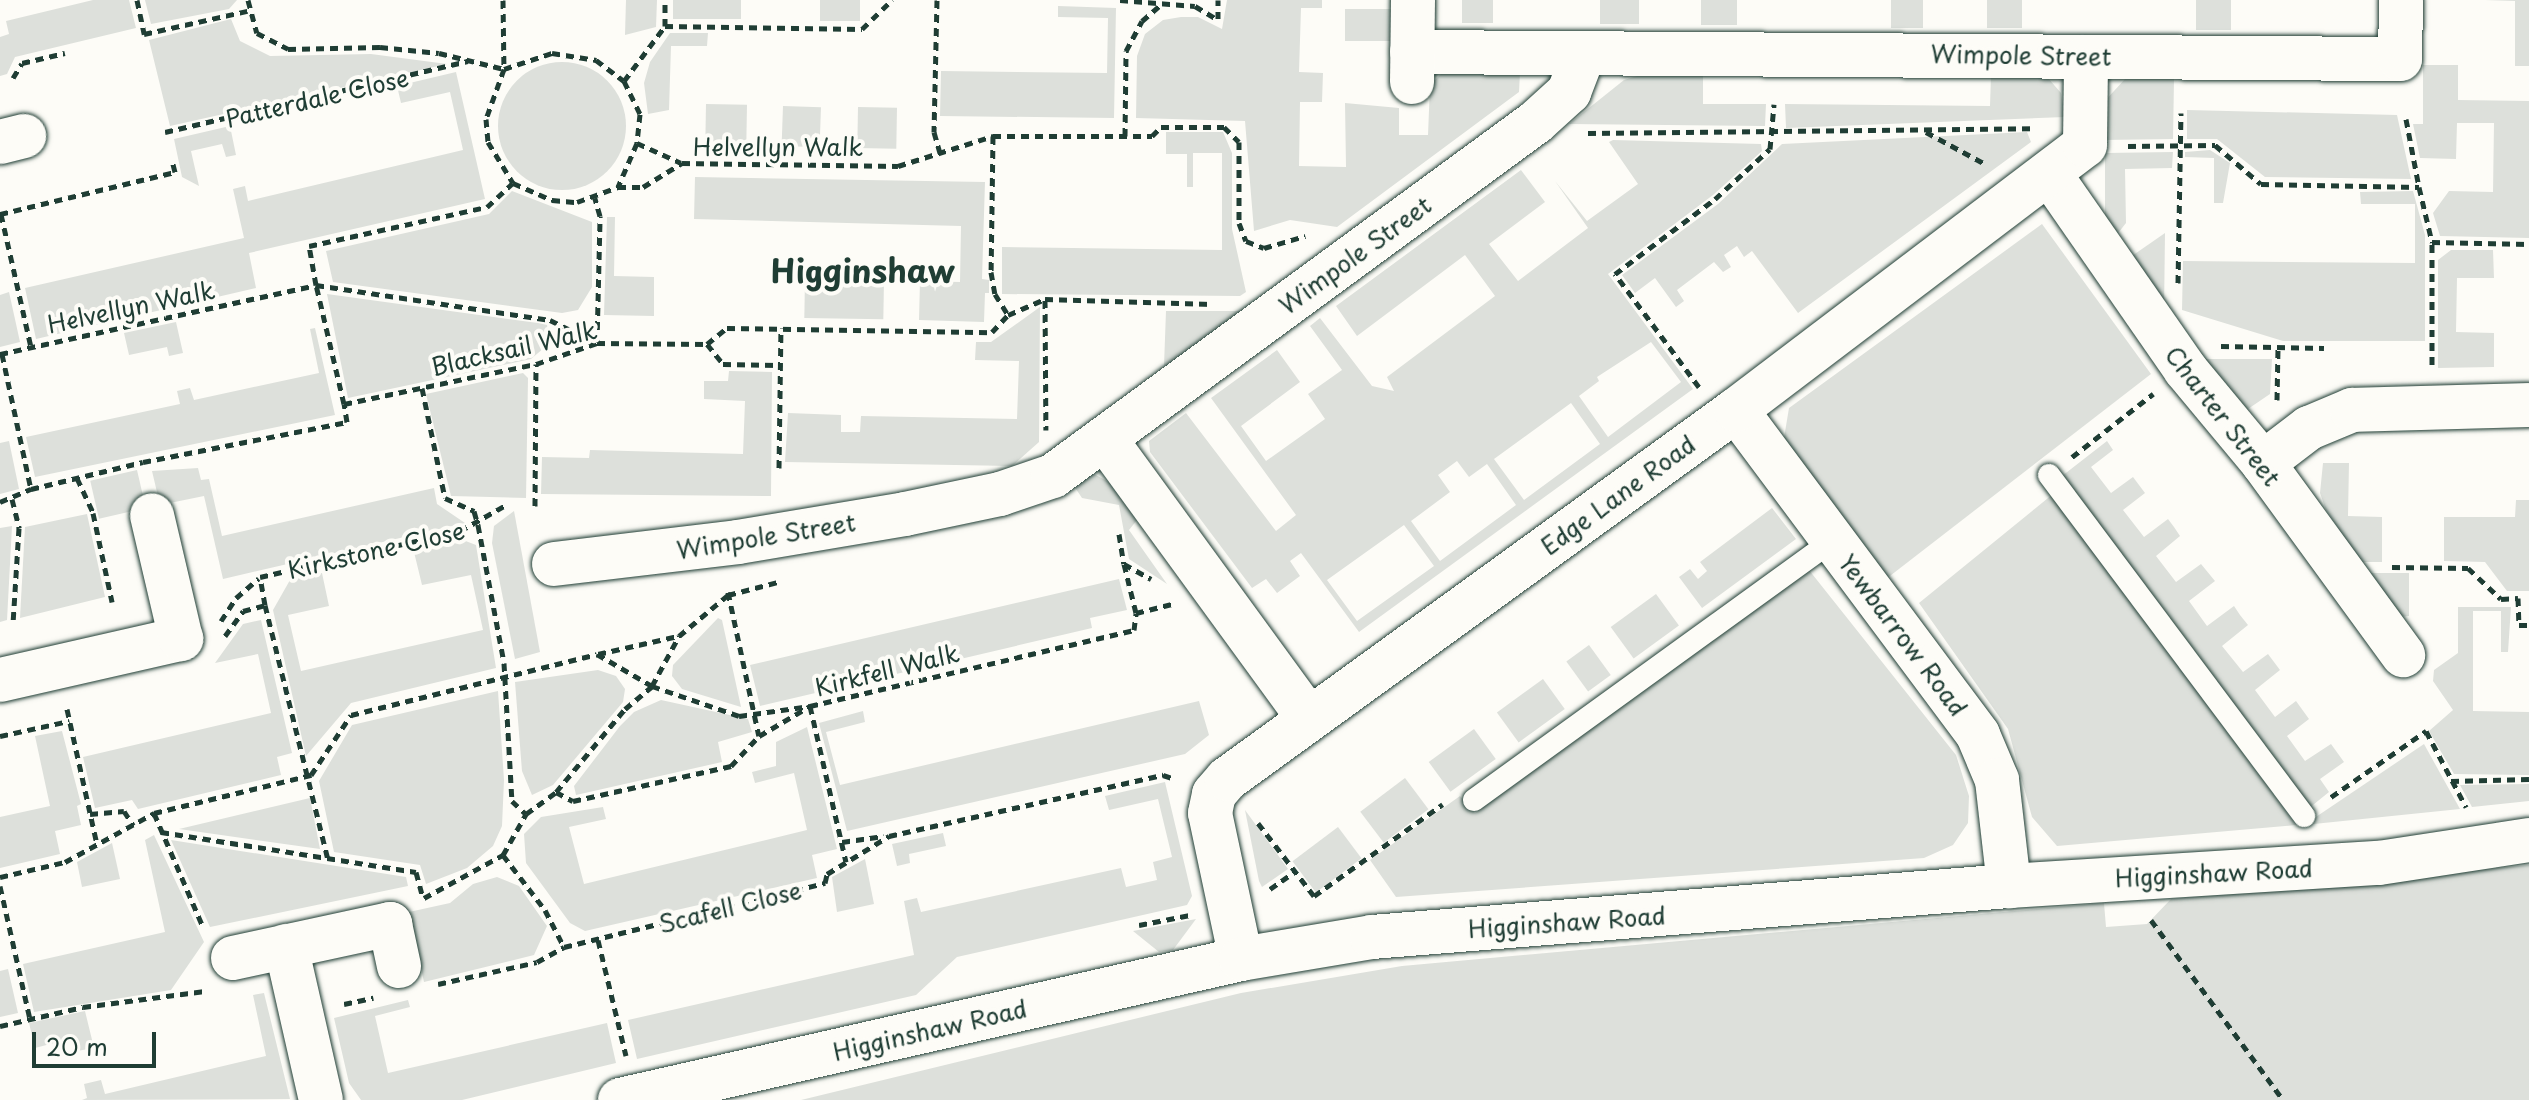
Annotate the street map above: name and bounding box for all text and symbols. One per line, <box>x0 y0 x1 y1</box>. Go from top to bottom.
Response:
street label: Wimpole Street <box>1930 39 2112 71</box>
street label: Patterdale Close <box>222 63 412 133</box>
street label: Helvellyn Walk <box>692 133 864 161</box>
street label: Wimpole Street <box>1273 190 1437 320</box>
district label: Higginshaw <box>771 251 955 289</box>
street label: Helvellyn Walk <box>44 275 218 339</box>
street label: Blacksail Walk <box>427 315 601 381</box>
street label: Charter Street <box>2159 340 2287 492</box>
street label: Edge Lane Road <box>1535 429 1701 561</box>
street label: Wimpole Street <box>674 508 858 564</box>
street label: Kirkstone Close <box>285 516 467 584</box>
street label: Yewbarrow Road <box>1834 550 1972 720</box>
street label: Kirkfell Walk <box>811 638 963 702</box>
street label: Higginshaw Road <box>2114 853 2314 893</box>
street label: Scafell Close <box>655 875 805 939</box>
street label: Higginshaw Road <box>1467 901 1667 943</box>
street label: Higginshaw Road <box>830 994 1030 1066</box>
scale bar <box>36 1016 160 1066</box>
text: 20 m <box>46 1028 108 1064</box>

